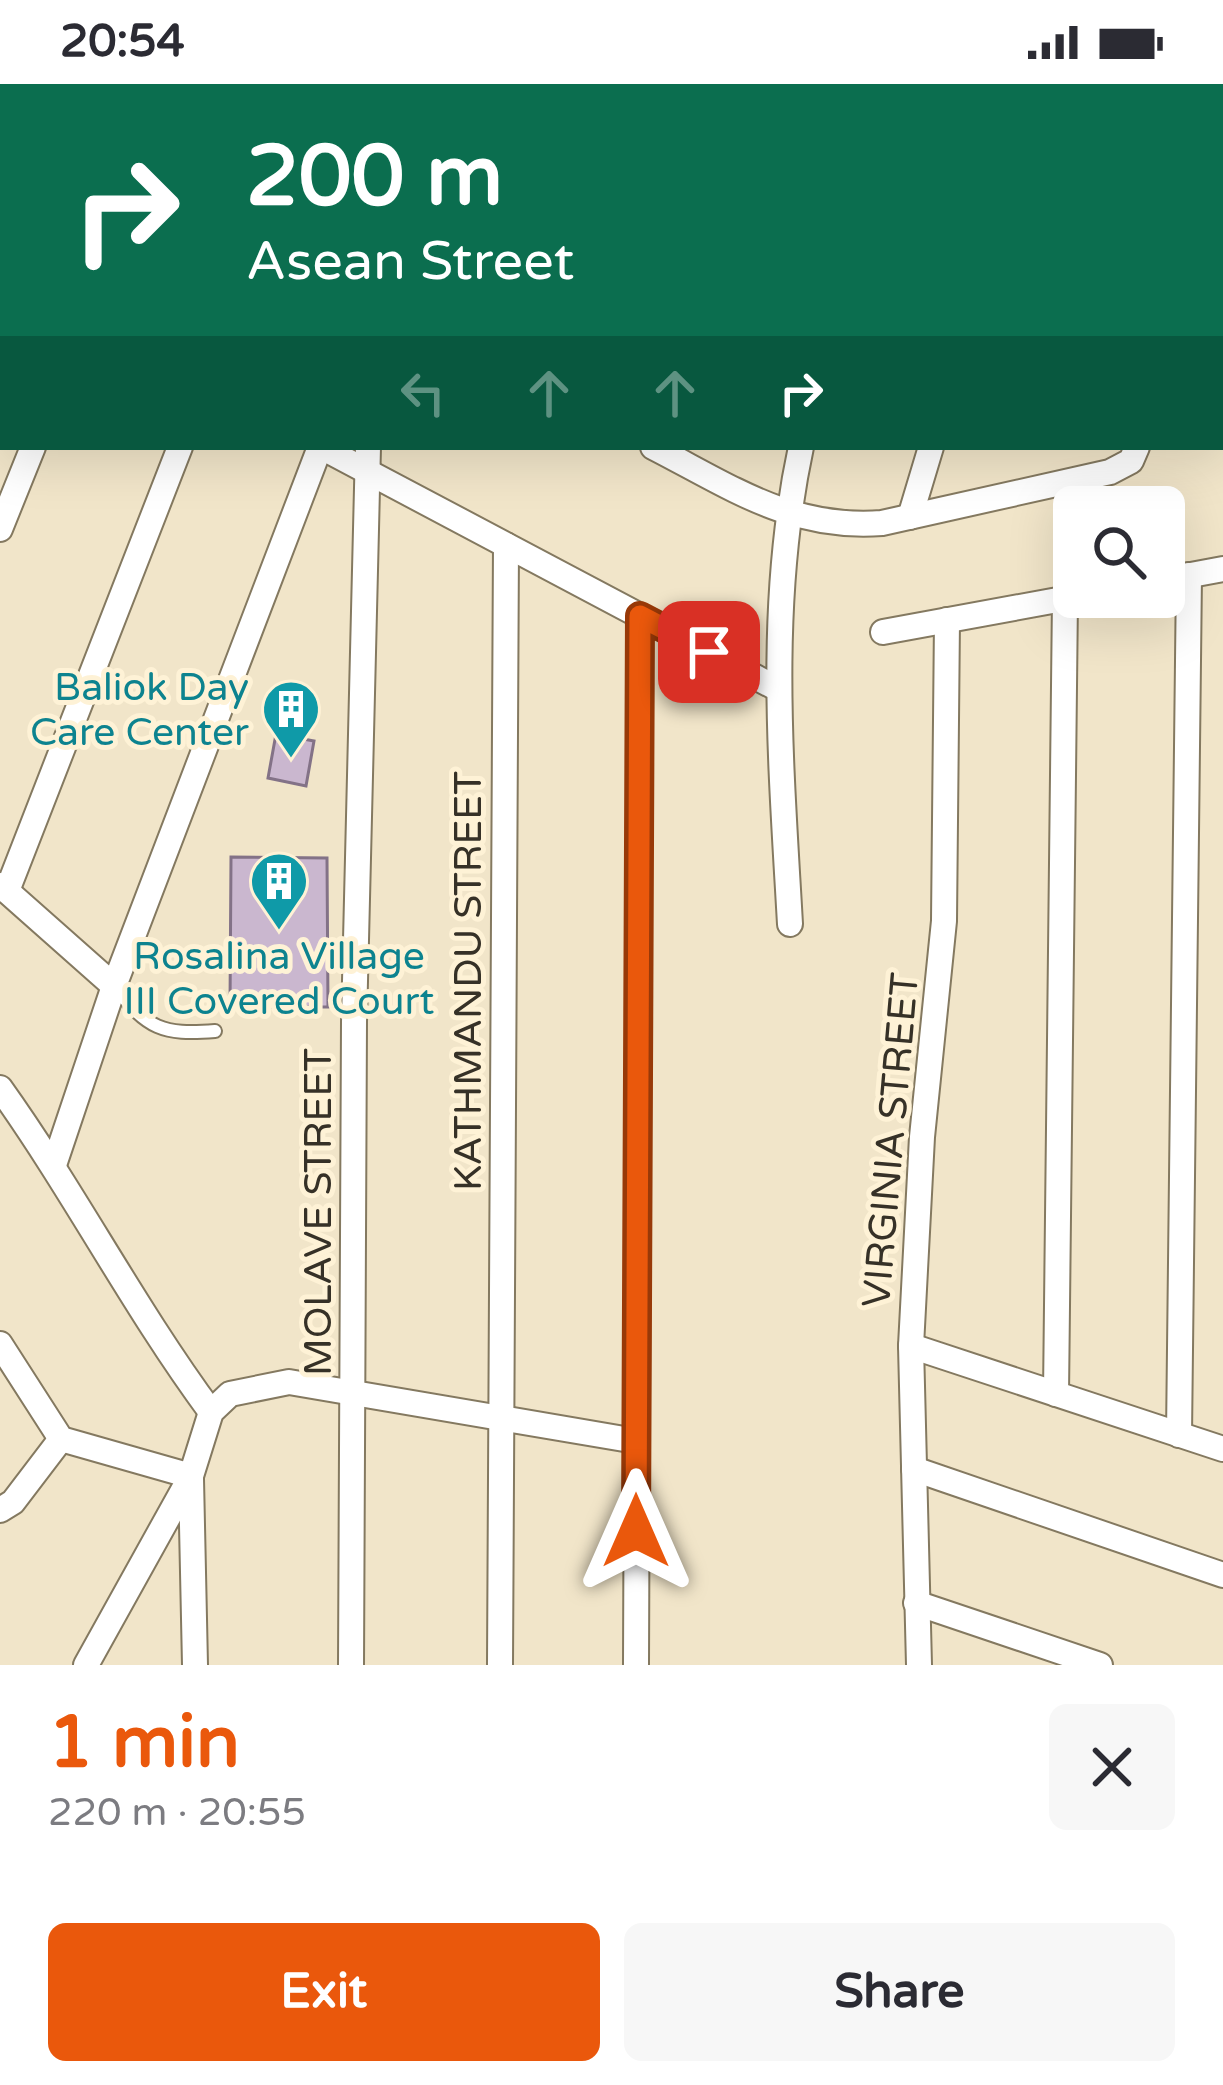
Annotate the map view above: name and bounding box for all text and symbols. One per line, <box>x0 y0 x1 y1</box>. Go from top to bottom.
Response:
text: 20:54 <box>60 15 185 69</box>
text: 200 m <box>246 127 503 228</box>
icon: right <box>48 132 204 288</box>
text: Asean Street <box>246 229 574 294</box>
icon: left <box>390 360 456 426</box>
icon: ahead <box>516 360 582 426</box>
icon: ahead <box>642 360 708 426</box>
icon: right <box>768 360 834 426</box>
map controls <box>1053 486 1185 618</box>
button: search <box>1053 486 1185 618</box>
pin <box>658 601 760 703</box>
icon: arrive <box>676 619 742 685</box>
place label: Baliok Day Care Center <box>30 664 249 756</box>
building icon: Baliok Day Care Center <box>260 678 322 760</box>
street label: KATHMANDU STREET <box>445 771 492 1191</box>
building icon: Rosalina Village III Covered Court <box>248 850 310 932</box>
place label: Rosalina Village III Covered Court <box>124 933 435 1025</box>
street label: VIRGINIA STREET <box>853 970 929 1309</box>
street label: MOLAVE STREET <box>295 1048 342 1376</box>
position arrow <box>573 1468 699 1594</box>
text: 1 min <box>48 1700 240 1787</box>
button: close <box>1049 1704 1175 1830</box>
text: 220 m · 20:55 <box>48 1789 306 1836</box>
button: Exit <box>48 1923 600 2061</box>
button: Share <box>624 1923 1175 2061</box>

